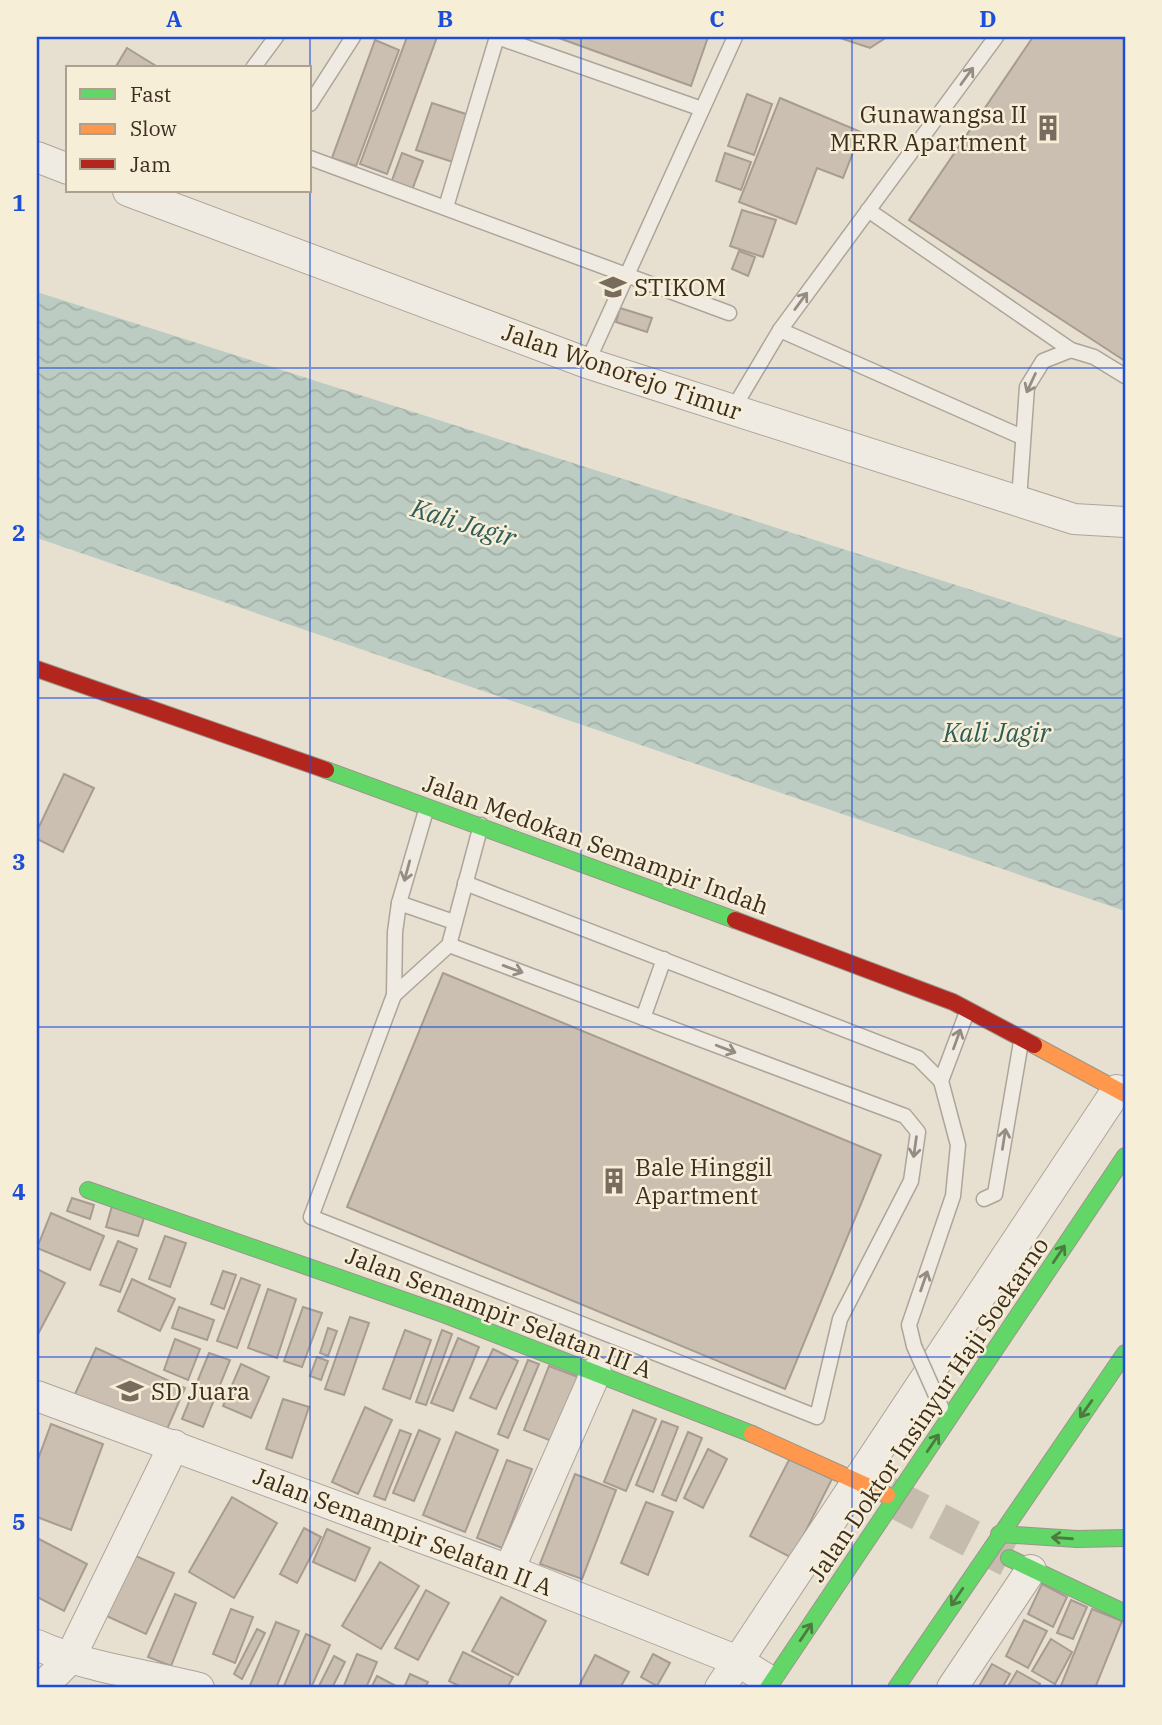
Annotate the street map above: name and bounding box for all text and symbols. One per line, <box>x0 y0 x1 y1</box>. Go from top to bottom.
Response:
text: A <box>166 3 182 33</box>
text: B <box>437 3 453 33</box>
text: C <box>709 3 725 33</box>
text: D <box>979 3 997 33</box>
legend <box>66 66 312 192</box>
one-way arrow <box>959 68 974 86</box>
text: Fast <box>130 80 171 108</box>
place label: Gunawangsa II MERR Apartment <box>830 98 1027 158</box>
building icon: Gunawangsa II MERR Apartment <box>1033 113 1063 143</box>
text: Slow <box>130 114 177 142</box>
text: Jam <box>130 150 171 178</box>
text: 1 <box>12 187 26 217</box>
place label: STIKOM <box>634 271 726 303</box>
school or university icon: STIKOM <box>598 272 628 302</box>
one-way arrow <box>794 292 808 311</box>
street label: Jalan Wonorejo Timur <box>498 315 746 427</box>
one-way arrow <box>1024 372 1037 393</box>
water label: Kali Jagir <box>407 490 521 554</box>
text: 2 <box>12 517 26 547</box>
water label: Kali Jagir <box>942 715 1052 749</box>
street label: Jalan Medokan Semampir Indah <box>419 766 773 922</box>
text: 3 <box>12 846 26 876</box>
one-way arrow <box>400 859 413 882</box>
one-way arrow <box>502 964 524 977</box>
one-way arrow <box>952 1028 965 1050</box>
one-way arrow <box>715 1044 737 1056</box>
one-way arrow <box>997 1128 1010 1151</box>
one-way arrow <box>909 1135 922 1157</box>
place label: Bale Hinggil Apartment <box>635 1151 772 1211</box>
building icon: Bale Hinggil Apartment <box>599 1166 629 1196</box>
text: 4 <box>12 1176 26 1206</box>
street label: Jalan Doktor Insinyur Haji Soekarno <box>800 1230 1056 1588</box>
street label: Jalan Semampir Selatan III A <box>341 1239 657 1386</box>
one-way arrow <box>1053 1244 1067 1264</box>
one-way arrow <box>919 1270 931 1292</box>
place label: SD Juara <box>151 1375 250 1407</box>
school or university icon: SD Juara <box>115 1376 145 1406</box>
one-way arrow <box>1079 1399 1093 1418</box>
one-way arrow <box>926 1434 940 1453</box>
street label: Jalan Semampir Selatan II A <box>249 1459 557 1603</box>
text: 5 <box>12 1506 26 1536</box>
one-way arrow <box>1052 1531 1074 1544</box>
one-way arrow <box>950 1587 965 1606</box>
one-way arrow <box>799 1622 813 1642</box>

